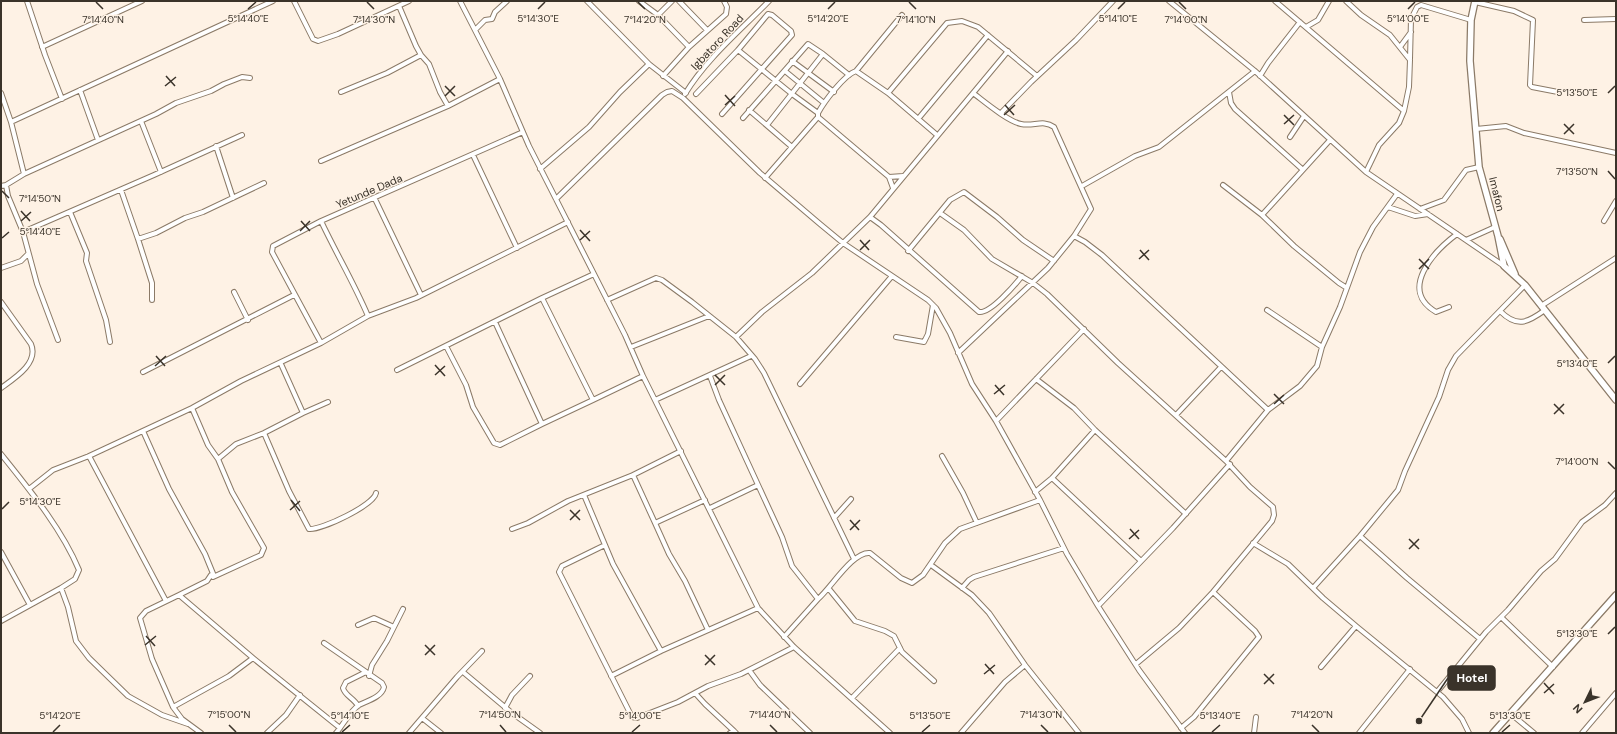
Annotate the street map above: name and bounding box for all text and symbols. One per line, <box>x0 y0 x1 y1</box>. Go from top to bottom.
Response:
street label: Igbatoro Road <box>688 11 746 73</box>
text: 5°14'40"E <box>227 12 269 25</box>
text: 5°14'30"E <box>517 12 559 25</box>
text: 5°14'20"E <box>807 12 849 25</box>
text: 5°14'10"E <box>1099 12 1138 25</box>
text: 5°14'00"E <box>1387 12 1430 25</box>
text: 7°14'40"N <box>82 13 124 26</box>
text: 7°14'30"N <box>353 13 395 26</box>
text: 7°14'20"N <box>624 13 666 26</box>
text: 7°14'10"N <box>896 13 936 26</box>
text: 7°14'00"N <box>1164 13 1208 26</box>
text: 5°13'50"E <box>1556 86 1598 99</box>
text: 7°13'50"N <box>1556 165 1598 178</box>
street label: Yetunde Dada <box>334 171 404 211</box>
street label: Imafon <box>1486 175 1508 213</box>
text: 7°14'50"N <box>19 192 61 205</box>
text: 5°14'40"E <box>19 225 61 238</box>
text: 5°13'40"E <box>1556 357 1598 370</box>
text: 7°14'00"N <box>1555 455 1599 468</box>
text: 5°14'30"E <box>19 495 61 508</box>
text: 5°13'30"E <box>1556 627 1598 640</box>
callout: Hotel <box>1448 666 1495 690</box>
text: Hotel <box>1456 670 1488 686</box>
north arrow <box>1565 682 1605 722</box>
text: N <box>1570 701 1586 717</box>
text: 7°15'00"N <box>208 708 251 721</box>
text: 7°14'50"N <box>479 708 521 721</box>
text: 7°14'40"N <box>749 708 791 721</box>
text: 7°14'30"N <box>1020 708 1062 721</box>
text: 7°14'20"N <box>1291 708 1333 721</box>
text: 5°14'20"E <box>39 709 81 722</box>
text: 5°14'10"E <box>331 709 370 722</box>
text: 5°14'00"E <box>619 709 662 722</box>
text: 5°13'50"E <box>909 709 951 722</box>
text: 5°13'40"E <box>1199 709 1241 722</box>
text: 5°13'30"E <box>1489 709 1531 722</box>

